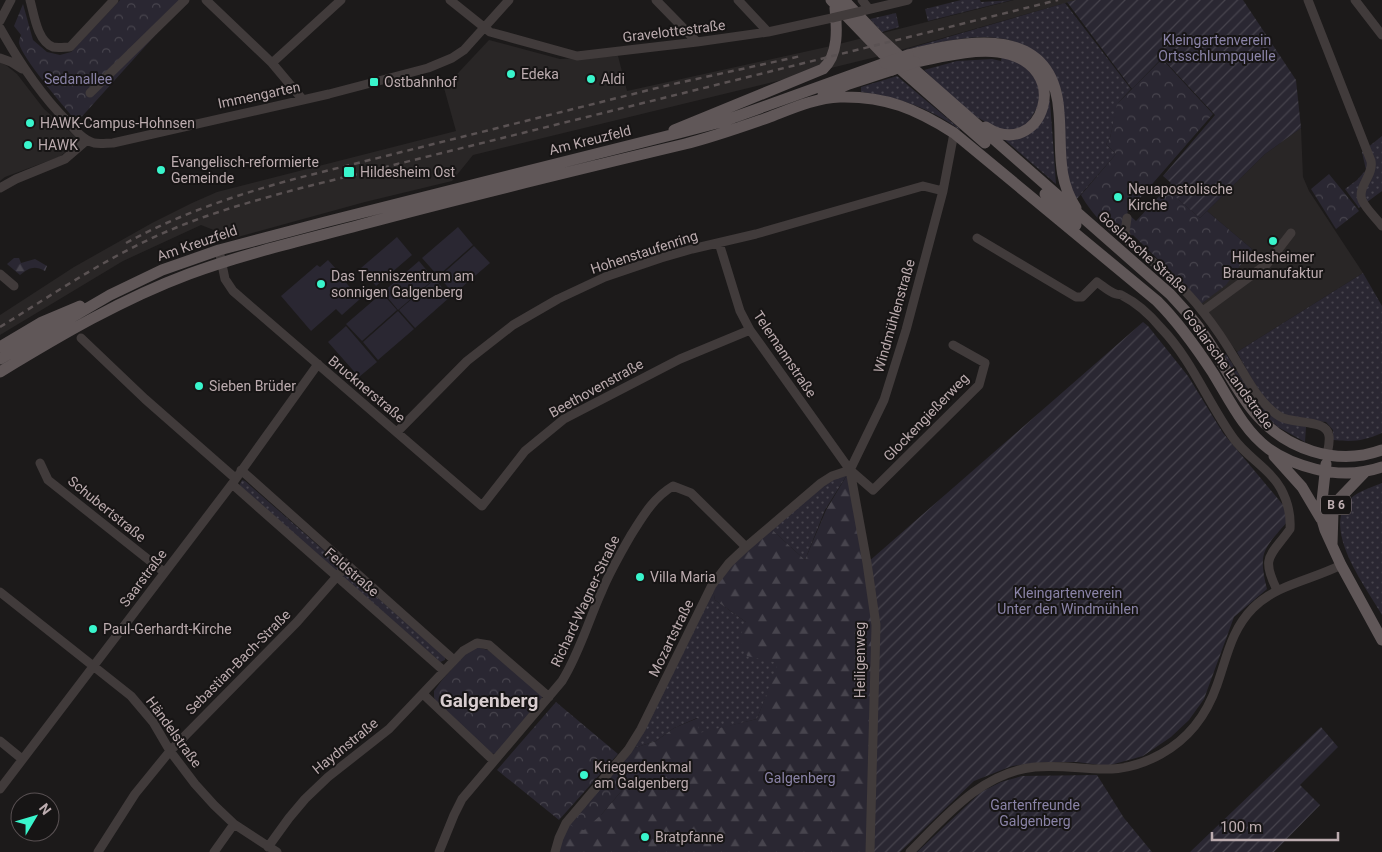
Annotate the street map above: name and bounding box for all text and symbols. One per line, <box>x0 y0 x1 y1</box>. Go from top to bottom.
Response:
street label: Gravelottestraße <box>622 17 726 45</box>
park label: Kleingartenverein Ortsschlumpquelle <box>1158 32 1276 64</box>
place label: Edeka <box>521 66 559 82</box>
marker: Edeka <box>505 68 517 80</box>
park label: Sedanallee <box>44 71 112 87</box>
place label: Aldi <box>601 71 625 87</box>
marker: Aldi <box>585 73 597 85</box>
place label: Ostbahnhof <box>384 74 457 90</box>
marker: Ostbahnhof <box>368 76 380 88</box>
street label: Immengarten <box>216 78 302 112</box>
place label: HAWK-Campus-Hohnsen <box>40 115 195 131</box>
marker: HAWK-Campus-Hohnsen <box>24 117 36 129</box>
street label: Am Kreuzfeld <box>547 122 633 158</box>
place label: HAWK <box>38 137 78 153</box>
marker: HAWK <box>22 139 34 151</box>
place label: Evangelisch-reformierte Gemeinde <box>171 154 319 186</box>
marker: Evangelisch-reformierte Gemeinde <box>155 164 167 176</box>
place label: Hildesheim Ost <box>360 164 455 180</box>
marker: Hildesheim Ost <box>342 165 356 179</box>
place label: Neuapostolische Kirche <box>1128 181 1233 213</box>
marker: Neuapostolische Kirche <box>1112 191 1124 203</box>
street label: Goslarsche Straße <box>1095 208 1191 296</box>
street label: Am Kreuzfeld <box>155 222 239 264</box>
street label: Hohenstaufenring <box>588 227 700 277</box>
marker: Hildesheimer Braumanufaktur <box>1267 235 1279 247</box>
place label: Hildesheimer Braumanufaktur <box>1223 249 1323 281</box>
street label: Windmühlenstraße <box>870 257 918 375</box>
place label: Das Tenniszentrum am sonnigen Galgenberg <box>331 268 474 300</box>
marker: Das Tenniszentrum am sonnigen Galgenberg <box>315 278 327 290</box>
street label: Goslarsche Landstraße <box>1179 306 1277 432</box>
street label: Telemannstraße <box>750 308 820 400</box>
street label: Brucknerstraße <box>325 352 409 426</box>
street label: Beethovenstraße <box>546 355 646 421</box>
street label: Glockengießerweg <box>880 370 972 464</box>
place label: Sieben Brüder <box>209 378 296 394</box>
marker: Sieben Brüder <box>193 380 205 392</box>
street label: Schubertstraße <box>65 473 149 545</box>
road number: B 6 <box>1321 496 1351 514</box>
street label: Richard-Wagner-Straße <box>547 533 623 669</box>
street label: Feldstraße <box>322 544 382 600</box>
street label: Saarstraße <box>116 546 170 610</box>
place label: Villa Maria <box>650 569 716 585</box>
marker: Villa Maria <box>634 571 646 583</box>
park label: Kleingartenverein Unter den Windmühlen <box>997 585 1139 617</box>
street label: Mozartstraße <box>645 597 697 679</box>
street label: Sebastian-Bach-Straße <box>182 606 294 718</box>
place label: Paul-Gerhardt-Kirche <box>103 621 232 637</box>
street label: Heiligenweg <box>852 622 868 698</box>
marker: Paul-Gerhardt-Kirche <box>87 623 99 635</box>
district label: Galgenberg <box>440 689 538 712</box>
street label: Händelstraße <box>143 693 205 771</box>
street label: Haydnstraße <box>309 715 381 777</box>
place label: Kriegerdenkmal am Galgenberg <box>594 759 692 791</box>
marker: Kriegerdenkmal am Galgenberg <box>578 769 590 781</box>
park label: Galgenberg <box>764 770 836 786</box>
north arrow <box>10 792 60 842</box>
park label: Gartenfreunde Galgenberg <box>990 797 1080 829</box>
text: N <box>36 800 55 818</box>
scale bar <box>1212 810 1338 842</box>
text: 100 m <box>1220 818 1262 836</box>
place label: Bratpfanne <box>655 829 724 845</box>
marker: Bratpfanne <box>639 831 651 843</box>

